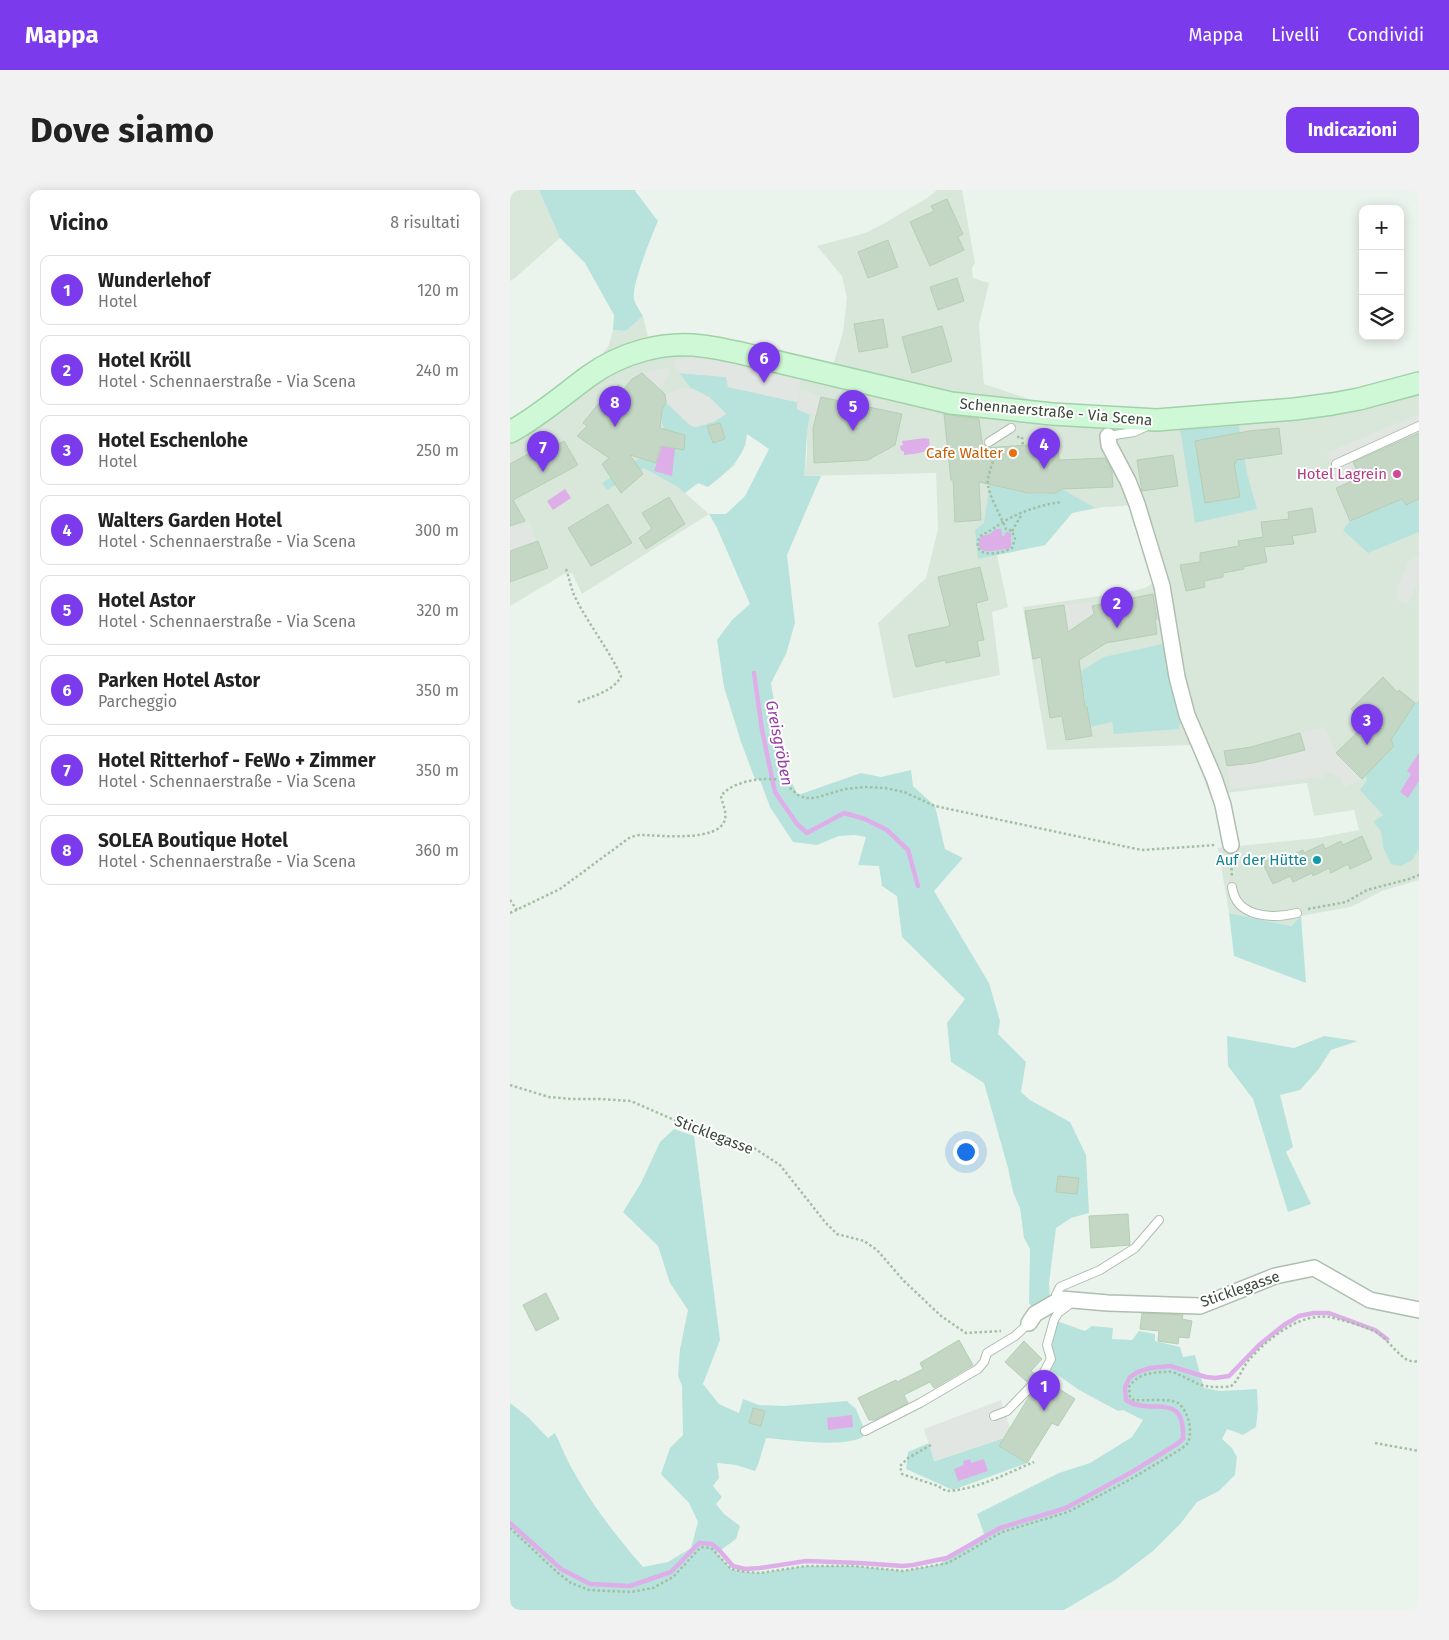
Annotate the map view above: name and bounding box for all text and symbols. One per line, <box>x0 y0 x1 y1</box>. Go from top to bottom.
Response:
text: Mappa <box>25 21 99 49</box>
text: Mappa <box>1189 24 1243 46</box>
text: Livelli <box>1271 24 1320 46</box>
text: Condividi <box>1348 24 1424 46</box>
button: Indicazioni <box>1286 107 1419 153</box>
text: Dove siamo <box>30 109 214 151</box>
map controls <box>1359 205 1404 340</box>
button: + <box>1359 205 1404 250</box>
text: Vicino <box>50 210 108 236</box>
text: 8 risultati <box>390 213 460 232</box>
button: − <box>1359 250 1404 295</box>
text: Wunderlehof <box>98 269 210 292</box>
text: 1 <box>63 281 71 300</box>
text: 120 m <box>417 281 459 300</box>
text: Hotel <box>98 292 137 311</box>
button: layers <box>1359 295 1404 340</box>
pin: 6 <box>748 342 780 383</box>
text: Hotel Kröll <box>98 349 191 372</box>
text: 2 <box>63 361 71 380</box>
text: 240 m <box>416 361 459 380</box>
text: Hotel · Schennaerstraße - Via Scena <box>98 372 356 391</box>
pin: 8 <box>599 386 631 427</box>
pin: 5 <box>837 390 869 431</box>
street label: Schennaerstraße - Via Scena <box>959 395 1153 429</box>
pin: 4 <box>1028 428 1060 469</box>
text: Hotel Eschenlohe <box>98 429 248 452</box>
pin: 7 <box>527 431 559 472</box>
text: 3 <box>63 441 71 460</box>
text: 250 m <box>416 441 459 460</box>
place label: Cafe Walter <box>926 444 1003 462</box>
marker: Cafe Walter <box>1007 447 1019 459</box>
text: Hotel <box>98 452 137 471</box>
place label: Hotel Lagrein <box>1297 465 1387 483</box>
marker: Hotel Lagrein <box>1391 468 1403 480</box>
text: Walters Garden Hotel <box>98 509 282 532</box>
text: 4 <box>62 521 72 540</box>
text: 300 m <box>415 521 459 540</box>
text: Hotel · Schennaerstraße - Via Scena <box>98 532 356 551</box>
pin: 2 <box>1101 587 1133 628</box>
text: Hotel Astor <box>98 589 195 612</box>
text: 5 <box>63 601 71 620</box>
text: 320 m <box>416 601 459 620</box>
text: Hotel · Schennaerstraße - Via Scena <box>98 612 356 631</box>
text: Parken Hotel Astor <box>98 669 260 692</box>
text: 6 <box>62 681 72 700</box>
text: 350 m <box>416 681 459 700</box>
text: Parcheggio <box>98 692 177 711</box>
water label: Greisgröben <box>762 699 797 787</box>
pin: 3 <box>1351 704 1383 745</box>
text: Hotel Ritterhof - FeWo + Zimmer <box>98 749 376 772</box>
text: 7 <box>63 761 71 780</box>
text: 350 m <box>416 761 459 780</box>
text: Hotel · Schennaerstraße - Via Scena <box>98 772 356 791</box>
text: SOLEA Boutique Hotel <box>98 829 288 852</box>
text: 8 <box>62 841 72 860</box>
text: 360 m <box>416 841 459 860</box>
place label: Auf der Hütte <box>1216 851 1307 869</box>
text: Hotel · Schennaerstraße - Via Scena <box>98 852 356 871</box>
marker: Auf der Hütte <box>1311 854 1323 866</box>
street label: Sticklegasse <box>672 1112 756 1158</box>
your location <box>953 1139 979 1165</box>
street label: Sticklegasse <box>1198 1267 1282 1311</box>
pin: 1 <box>1028 1370 1060 1411</box>

